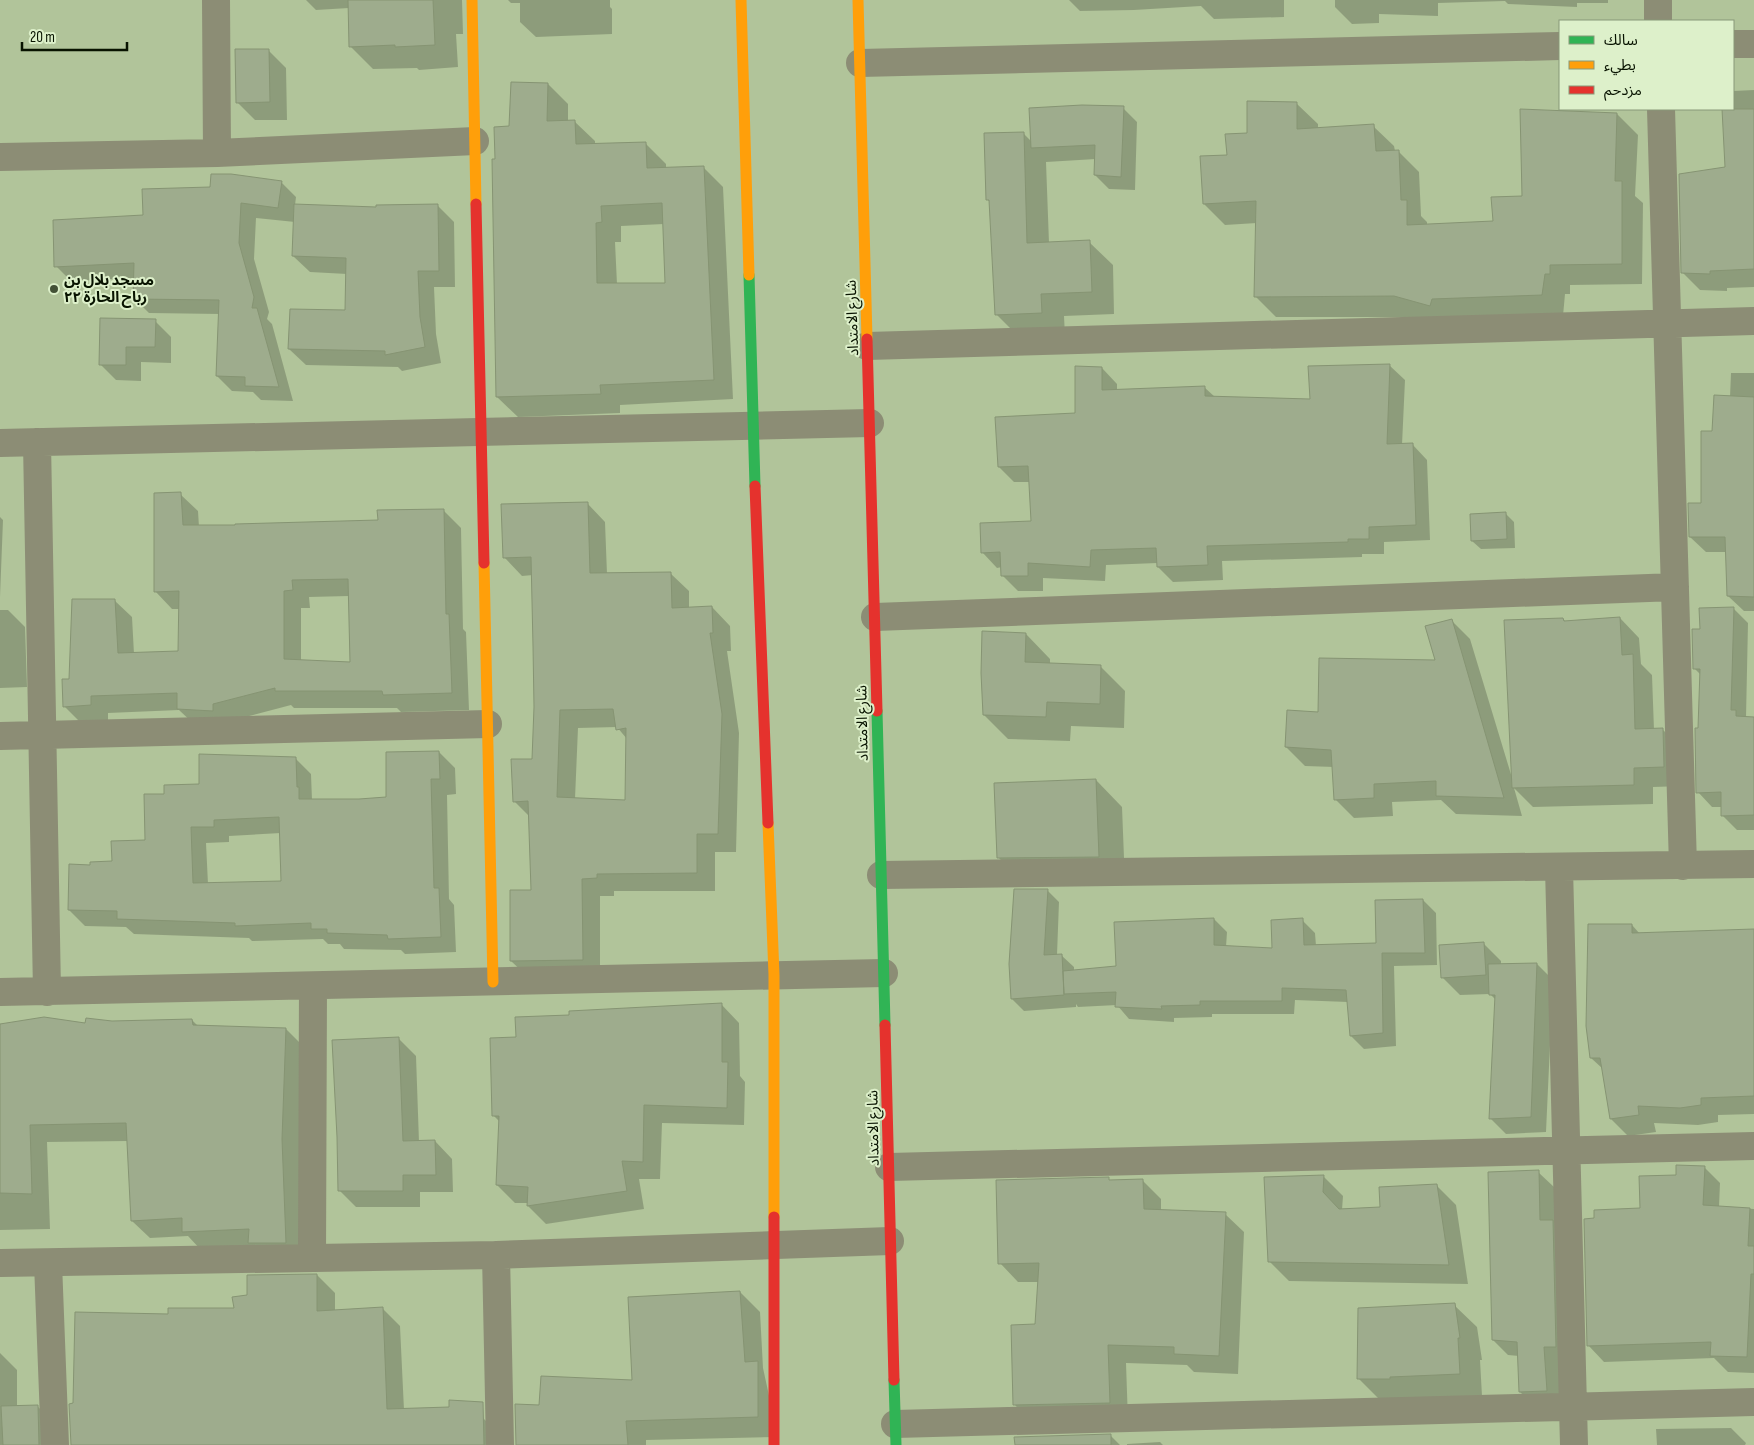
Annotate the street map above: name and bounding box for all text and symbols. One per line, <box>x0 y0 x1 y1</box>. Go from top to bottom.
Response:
scale bar <box>22 20 128 52</box>
legend <box>1559 20 1734 110</box>
text: 20 m <box>30 28 55 47</box>
text: سالك <box>1604 31 1638 50</box>
text: بطيء <box>1604 56 1636 76</box>
text: مزدحم <box>1604 81 1642 101</box>
place label: مسجد بلال بن رباح الحارة ٢٢ <box>64 271 154 308</box>
street label: شارع الامتداد <box>842 279 865 356</box>
marker: مسجد بلال بن رباح الحارة ٢٢ <box>48 283 60 295</box>
street label: شارع الامتداد <box>852 685 875 761</box>
street label: شارع الامتداد <box>863 1090 886 1166</box>

